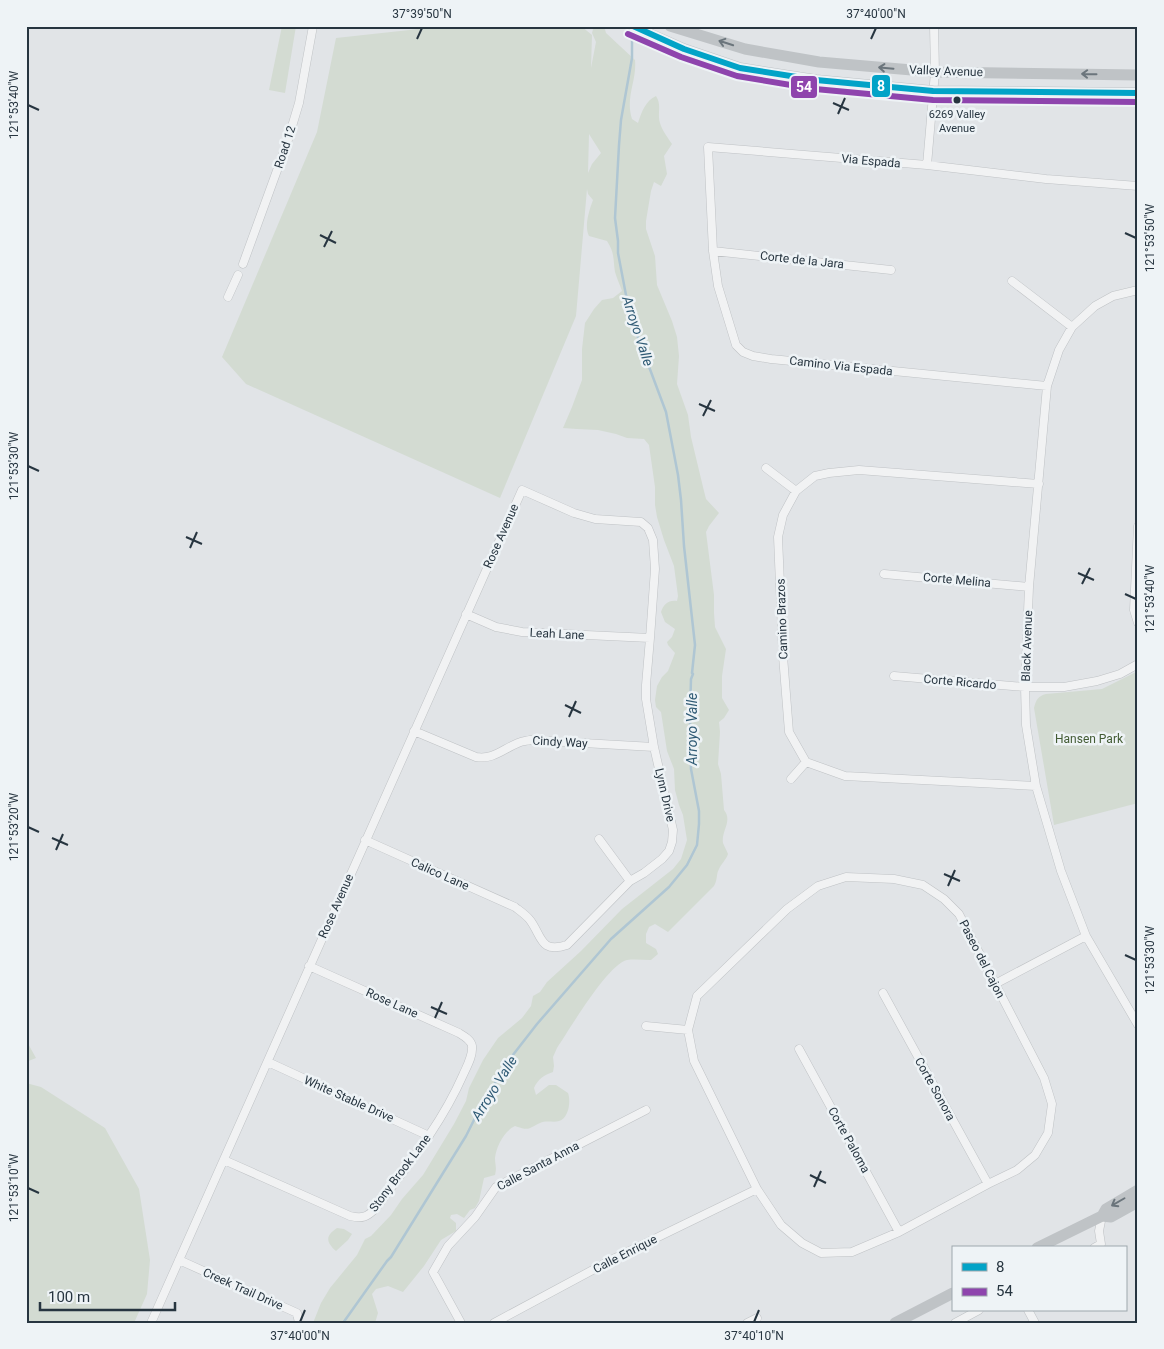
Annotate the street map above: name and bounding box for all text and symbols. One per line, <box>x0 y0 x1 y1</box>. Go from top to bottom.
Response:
text: 37°39'50"N <box>392 7 452 21</box>
text: 37°40'00"N <box>846 7 906 21</box>
one-way arrow <box>718 38 734 48</box>
one-way arrow <box>879 63 895 72</box>
street label: Valley Avenue <box>909 63 983 79</box>
one-way arrow <box>1081 69 1098 79</box>
text: 121°53'40"W <box>7 71 21 139</box>
line badge: 8 <box>871 74 891 98</box>
line badge: 54 <box>790 75 818 99</box>
text: 8 <box>877 78 885 94</box>
text: 54 <box>796 79 812 95</box>
marker: 6269 Valley Avenue <box>952 95 962 105</box>
place label: 6269 Valley Avenue <box>929 108 986 135</box>
street label: Road 12 <box>272 124 299 170</box>
street label: Via Espada <box>841 151 901 171</box>
text: 121°53'50"W <box>1143 204 1157 272</box>
street label: Corte de la Jara <box>759 249 845 271</box>
water label: Arroyo Valle <box>619 293 657 368</box>
street label: Camino Via Espada <box>789 354 893 378</box>
text: 121°53'30"W <box>7 432 21 500</box>
street label: Rose Avenue <box>481 502 521 570</box>
text: 121°53'40"W <box>1143 565 1157 633</box>
street label: Corte Melina <box>922 570 992 590</box>
street label: Camino Brazos <box>774 578 790 660</box>
street label: Black Avenue <box>1019 610 1035 682</box>
street label: Leah Lane <box>529 626 585 642</box>
street label: Corte Ricardo <box>923 672 997 692</box>
water label: Arroyo Valle <box>684 693 700 766</box>
park label: Hansen Park <box>1055 732 1124 746</box>
street label: Cindy Way <box>532 734 588 750</box>
street label: Lynn Drive <box>652 767 678 823</box>
text: 121°53'20"W <box>7 793 21 861</box>
street label: Calico Lane <box>409 855 471 893</box>
street label: Rose Avenue <box>316 872 356 940</box>
street label: Paseo del Cajon <box>956 917 1008 1001</box>
text: 121°53'30"W <box>1143 926 1157 994</box>
street label: Rose Lane <box>364 985 420 1021</box>
water label: Arroyo Valle <box>467 1053 520 1124</box>
street label: Corte Sonora <box>912 1055 958 1123</box>
street label: White Stable Drive <box>302 1073 396 1125</box>
street label: Corte Paloma <box>825 1105 873 1175</box>
street label: Stony Brook Lane <box>366 1132 434 1214</box>
street label: Calle Santa Anna <box>495 1138 581 1194</box>
text: 121°53'10"W <box>7 1154 21 1222</box>
one-way arrow <box>1112 1197 1126 1207</box>
street label: Calle Enrique <box>591 1232 659 1276</box>
legend <box>952 1246 1126 1312</box>
text: 8 <box>996 1258 1004 1276</box>
street label: Creek Trail Drive <box>201 1265 285 1313</box>
scale bar <box>40 1279 175 1311</box>
text: 54 <box>996 1282 1013 1300</box>
text: 100 m <box>48 1288 90 1306</box>
text: 37°40'00"N <box>270 1329 330 1343</box>
text: 37°40'10"N <box>724 1329 784 1343</box>

